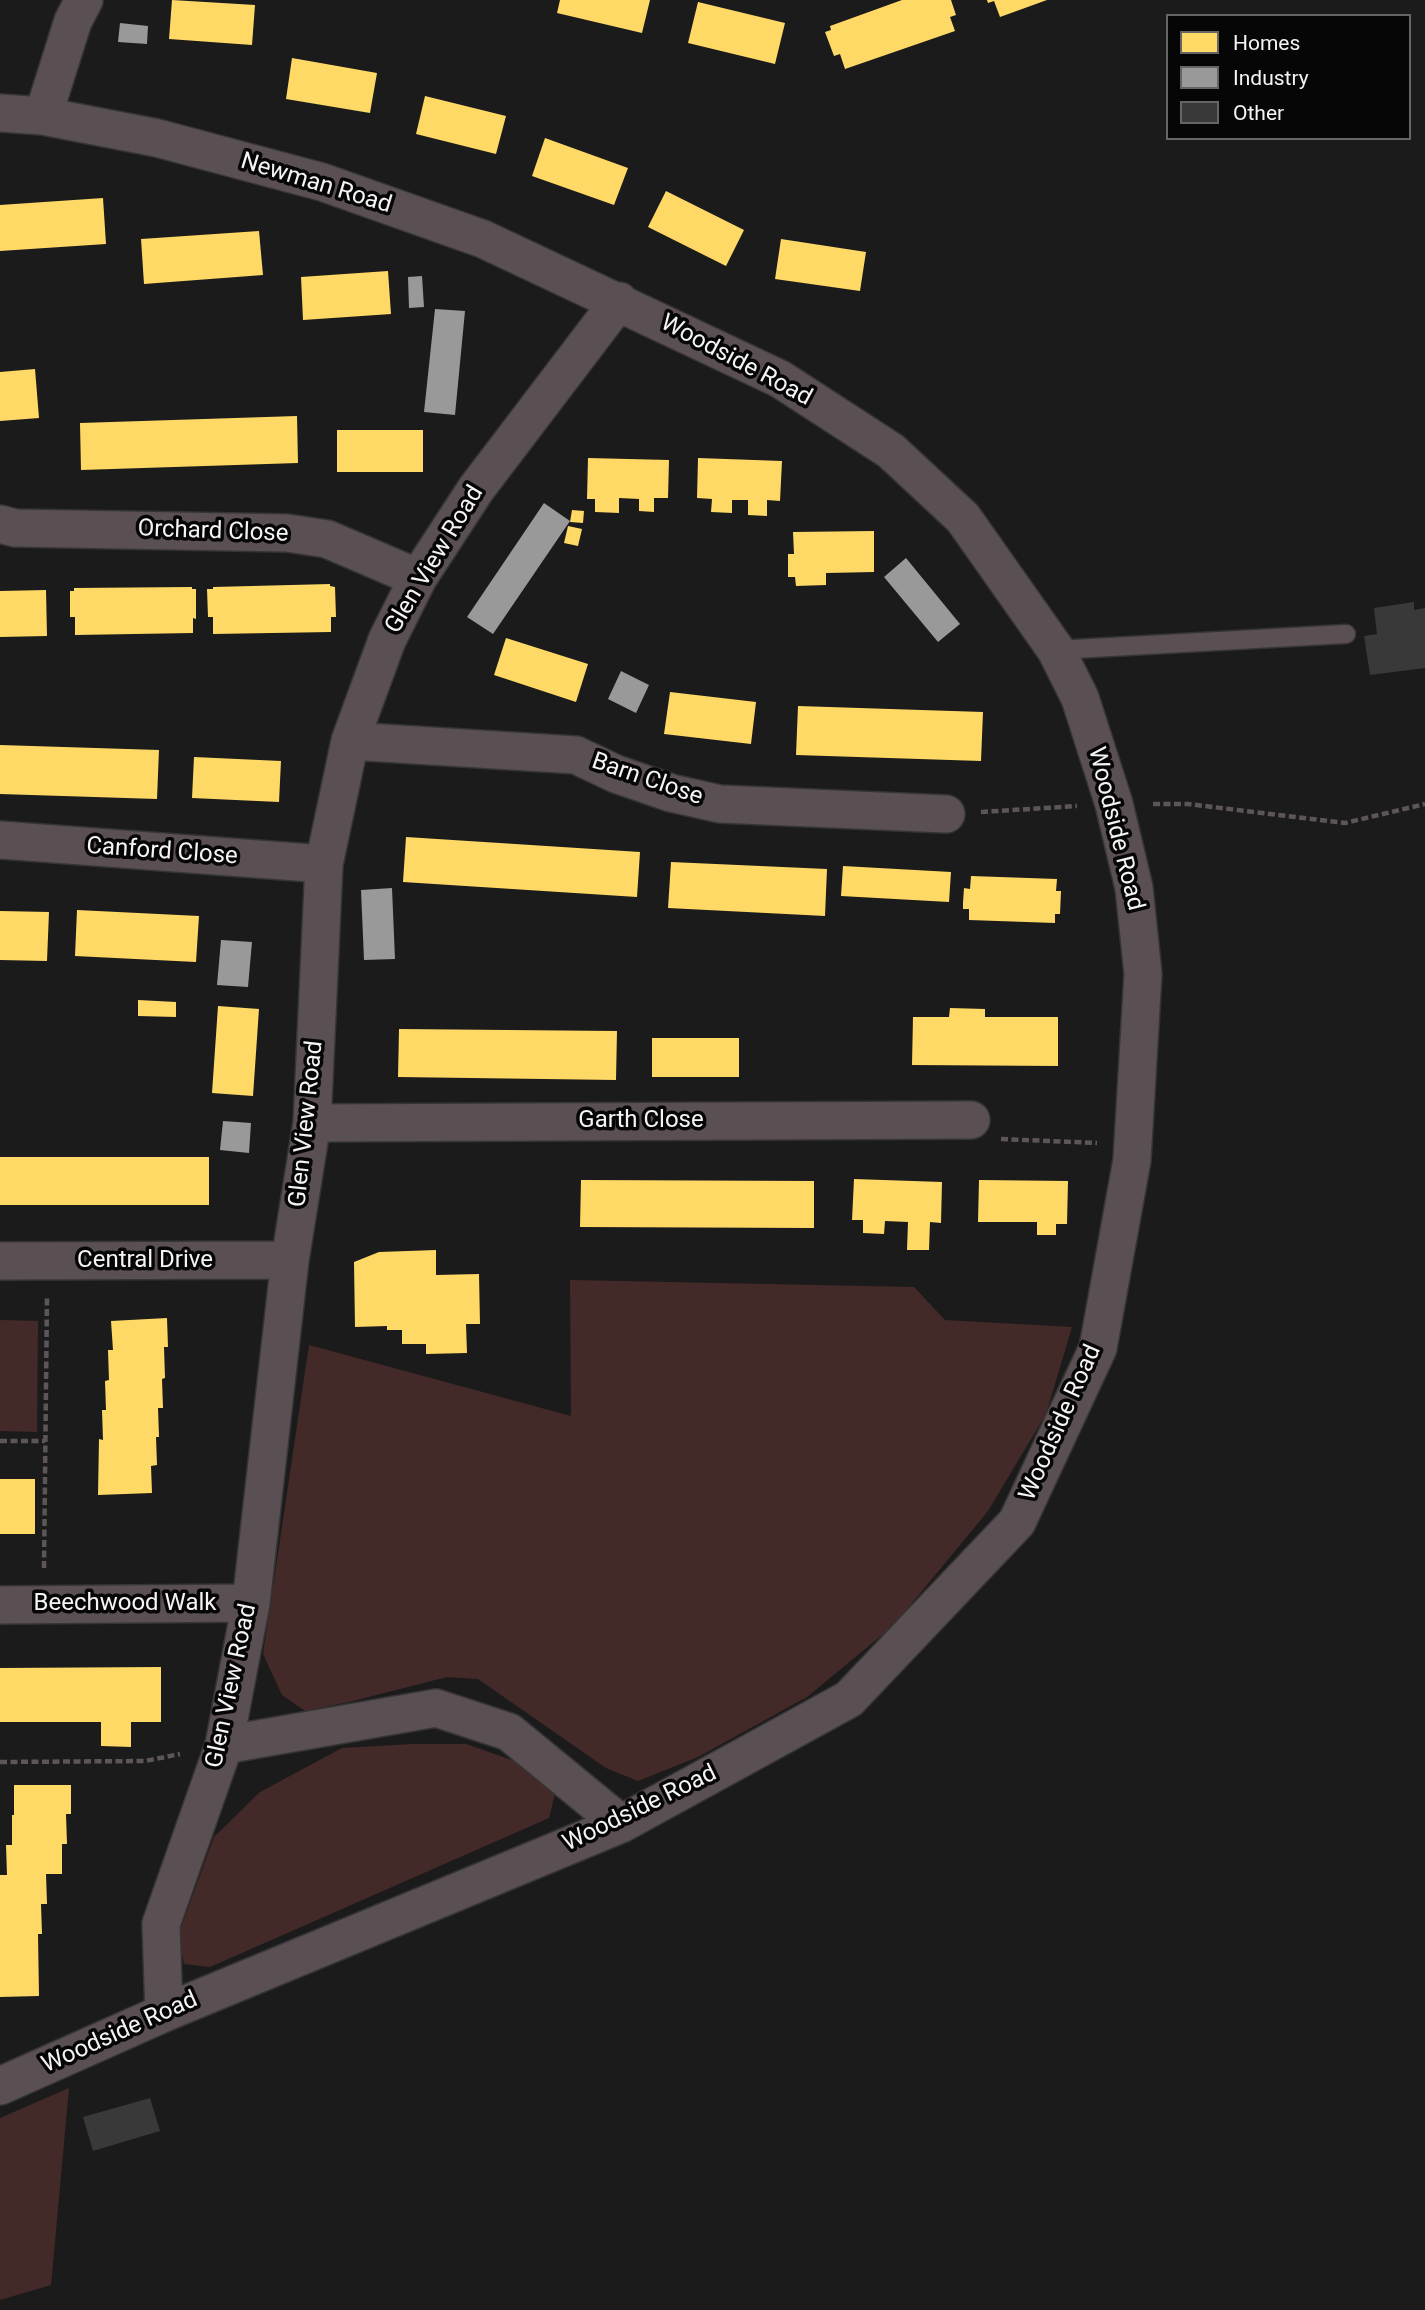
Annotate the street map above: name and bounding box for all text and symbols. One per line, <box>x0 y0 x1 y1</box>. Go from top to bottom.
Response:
legend <box>1166 14 1411 140</box>
text: Homes <box>1233 31 1300 55</box>
text: Industry <box>1233 66 1309 90</box>
text: Other <box>1233 101 1284 125</box>
street label: Newman Road <box>237 147 395 221</box>
street label: Woodside Road <box>655 309 817 413</box>
street label: Glen View Road <box>380 481 490 639</box>
street label: Orchard Close <box>137 515 289 549</box>
street label: Woodside Road <box>1081 744 1149 914</box>
street label: Barn Close <box>588 748 706 812</box>
street label: Canford Close <box>85 832 239 872</box>
street label: Glen View Road <box>284 1039 330 1209</box>
street label: Garth Close <box>578 1107 704 1135</box>
street label: Central Drive <box>77 1247 213 1275</box>
street label: Woodside Road <box>1014 1341 1108 1505</box>
street label: Beechwood Walk <box>33 1590 217 1618</box>
street label: Glen View Road <box>201 1601 263 1771</box>
street label: Woodside Road <box>558 1759 722 1859</box>
street label: Woodside Road <box>38 1986 202 2080</box>

